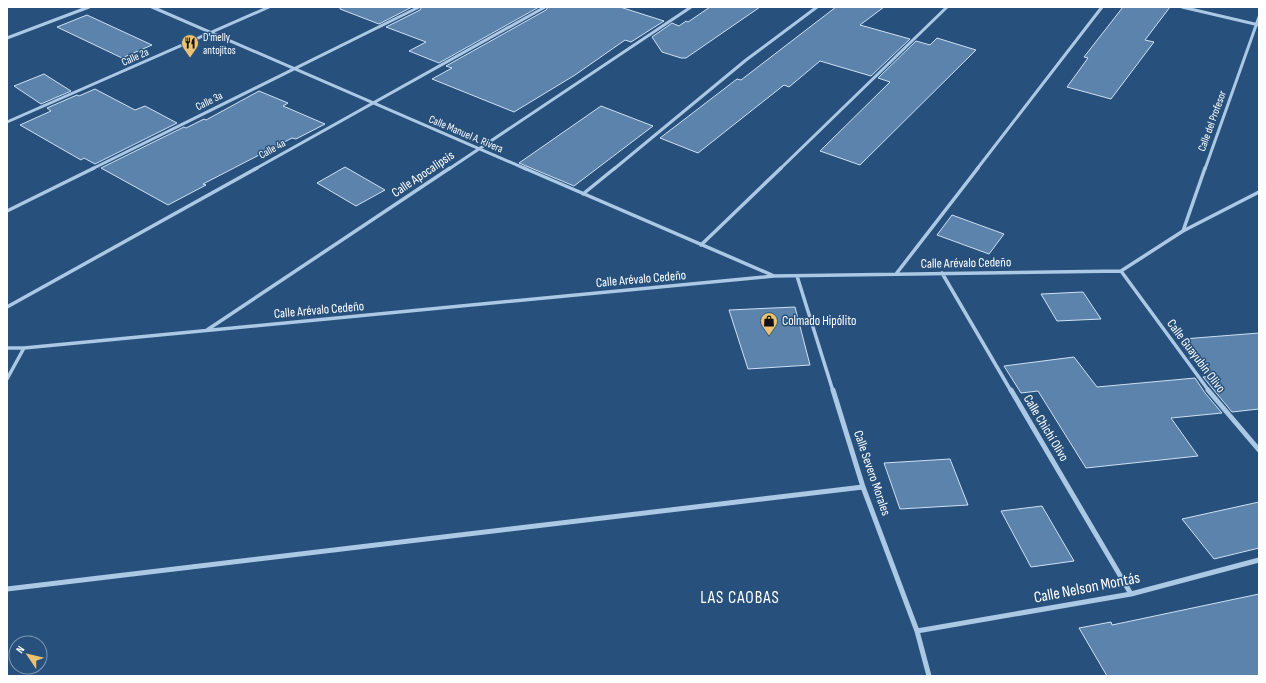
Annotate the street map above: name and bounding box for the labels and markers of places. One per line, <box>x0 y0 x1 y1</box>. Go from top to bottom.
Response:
place label: D’melly antojitos <box>203 31 236 57</box>
restaurant icon: D’melly antojitos <box>180 33 200 58</box>
shop icon: Colmado Hipólito <box>759 311 779 336</box>
place label: Colmado Hipólito <box>782 313 856 329</box>

